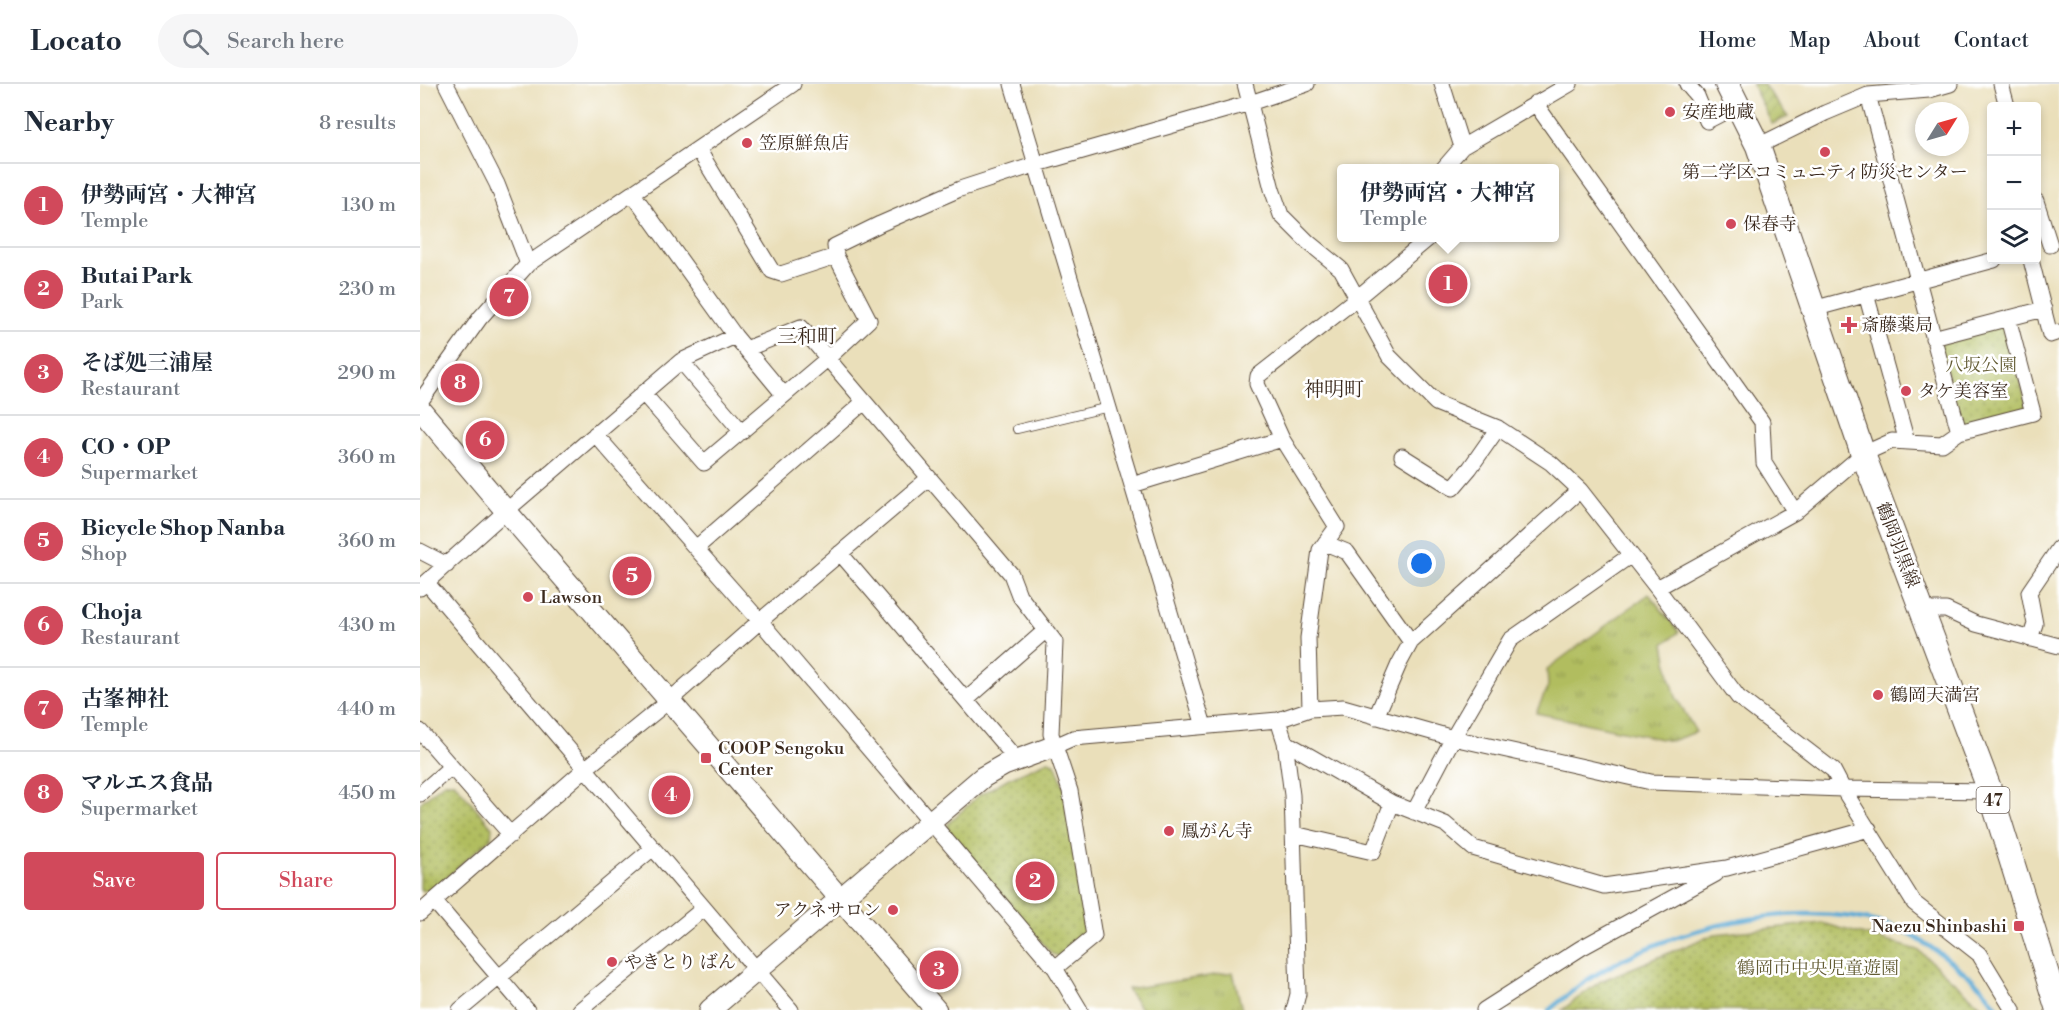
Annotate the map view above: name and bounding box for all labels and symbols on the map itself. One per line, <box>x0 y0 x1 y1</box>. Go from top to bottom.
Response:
place label: 安産地蔵 <box>1682 101 1754 124</box>
north arrow <box>1915 102 1969 156</box>
marker: 安産地蔵 <box>1663 105 1677 119</box>
place label: 笠原鮮魚店 <box>759 132 849 155</box>
marker: 笠原鮮魚店 <box>740 136 754 150</box>
marker: 第二学区コミュニティ防災センター <box>1818 145 1832 159</box>
place label: 第二学区コミュニティ防災センター <box>1682 161 1968 184</box>
place label: 保春寺 <box>1743 213 1797 236</box>
marker: 保春寺 <box>1724 217 1738 231</box>
pin: 1 <box>1428 262 1468 306</box>
pin: 7 <box>490 274 529 320</box>
place label: 斎藤薬局 <box>1861 314 1933 337</box>
marker: 斎藤薬局 <box>1842 318 1856 332</box>
district label: 三和町 <box>777 325 837 350</box>
park label: 八坂公園 <box>1945 354 2017 377</box>
pin: 8 <box>440 360 480 406</box>
district label: 神明町 <box>1304 378 1364 403</box>
place label: タケ美容室 <box>1918 380 2008 403</box>
marker: タケ美容室 <box>1899 384 1913 398</box>
pin: 6 <box>466 418 504 462</box>
street label: 鶴岡羽黒線 <box>1871 499 1924 591</box>
your location <box>1407 549 1436 578</box>
pin: 5 <box>612 554 652 598</box>
place label: Lawson <box>540 586 603 609</box>
marker: Lawson <box>521 590 535 604</box>
place label: 鶴岡天満宮 <box>1890 684 1980 707</box>
marker: 鶴岡天満宮 <box>1871 688 1885 702</box>
place label: COOP Sengoku Center <box>718 737 845 781</box>
marker: COOP Sengoku Center <box>699 751 713 765</box>
pin: 4 <box>652 772 690 818</box>
road number: 47 <box>1976 787 2010 813</box>
place label: 鳳がん寺 <box>1181 820 1253 843</box>
marker: 鳳がん寺 <box>1162 824 1176 838</box>
pin: 2 <box>1016 858 1054 904</box>
place label: アクネサロン <box>774 899 881 922</box>
marker: アクネサロン <box>886 903 900 917</box>
place label: Naezu Shinbashi <box>1871 915 2007 938</box>
marker: Naezu Shinbashi <box>2012 919 2026 933</box>
pin: 3 <box>920 948 958 992</box>
place label: やきとり ばん <box>624 951 736 974</box>
marker: やきとり ばん <box>605 955 619 969</box>
park label: 鶴岡市中央児童遊園 <box>1737 957 1899 980</box>

